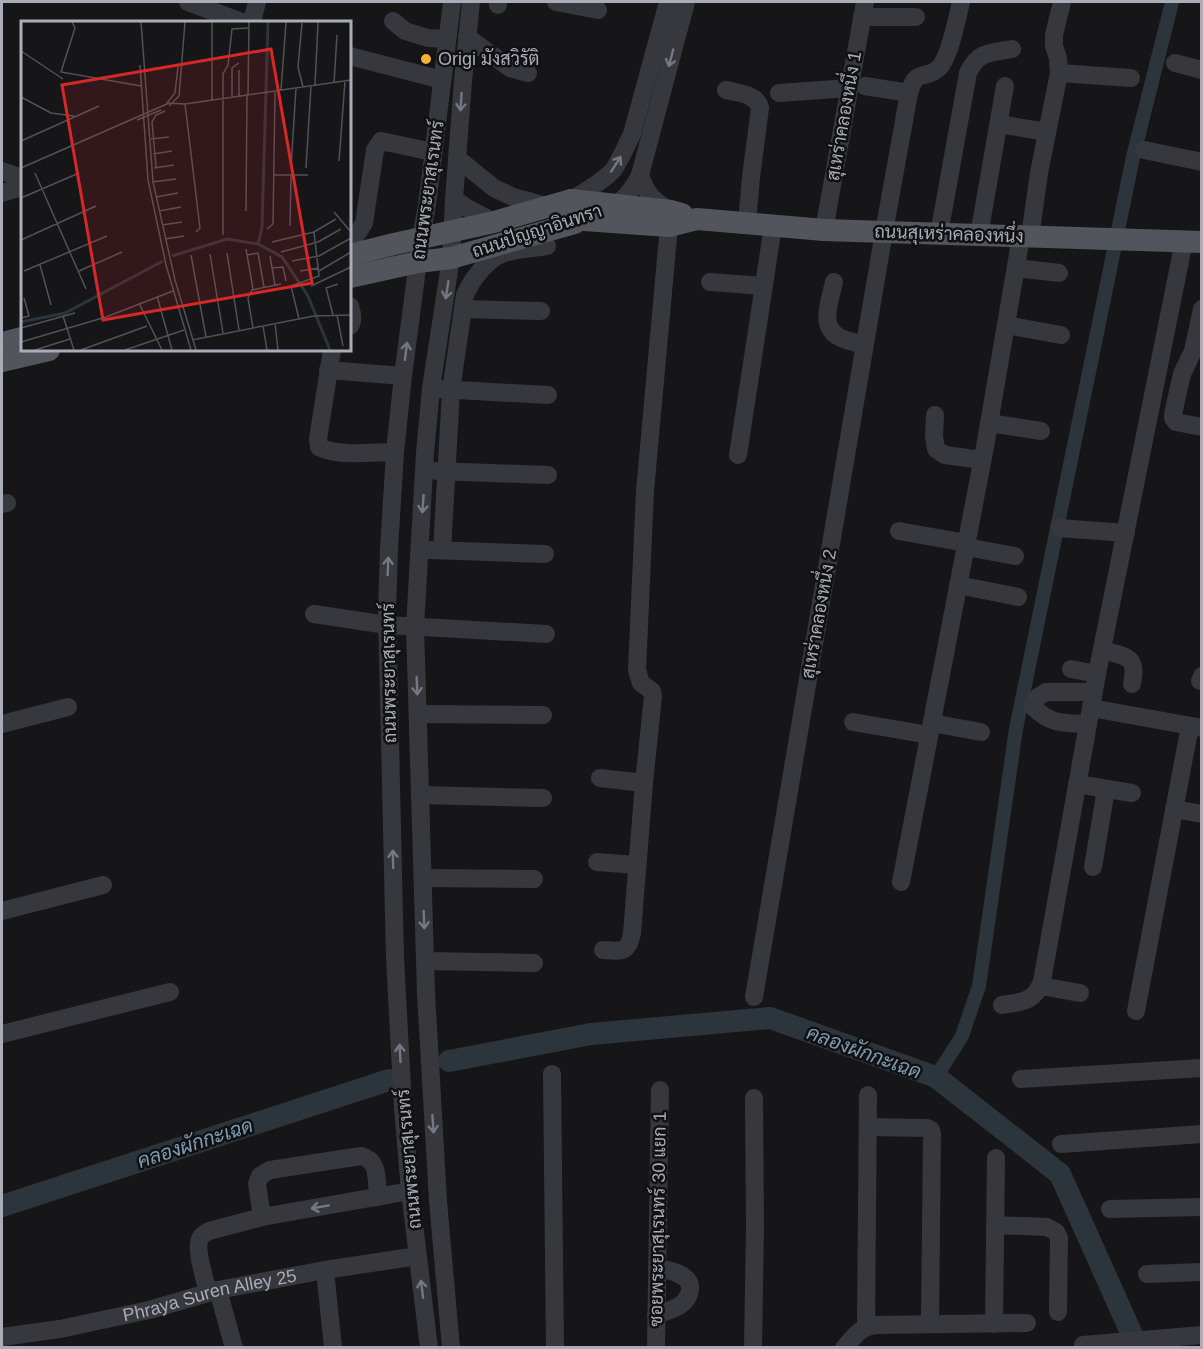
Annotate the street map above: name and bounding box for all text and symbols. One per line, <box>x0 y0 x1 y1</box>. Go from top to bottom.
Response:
inset map <box>21 21 351 351</box>
place label: Origi มังสวิรัติ <box>438 48 540 69</box>
one-way arrow <box>665 48 677 67</box>
street label: สุเหร่าคลองหนึ่ง 1 <box>817 49 867 183</box>
marker: Origi มังสวิรัติ <box>419 52 433 66</box>
one-way arrow <box>455 91 466 111</box>
street label: ถนนพระยาสุเรนทร์ <box>405 118 450 261</box>
one-way arrow <box>610 156 622 173</box>
street label: ถนนปัญญาอินทรา <box>469 200 605 262</box>
street label: ถนนสุเหร่าคลองหนึ่ง <box>874 215 1024 249</box>
one-way arrow <box>441 279 452 299</box>
one-way arrow <box>401 342 412 362</box>
one-way arrow <box>417 494 428 514</box>
street label: สุเหร่าคลองหนึ่ง 2 <box>792 547 842 681</box>
one-way arrow <box>382 557 394 577</box>
street label: ถนนพระยาสุเรนทร์ <box>375 602 402 743</box>
one-way arrow <box>411 675 423 695</box>
one-way arrow <box>387 849 399 869</box>
one-way arrow <box>418 909 429 929</box>
water label: คลองผักกะเฉด <box>804 1020 925 1083</box>
one-way arrow <box>395 1044 406 1064</box>
street label: ถนนพระยาสุเรนทร์ <box>390 1088 427 1230</box>
street label: ซอยพระยาสุเรนทร์ 30 แยก 1 <box>643 1111 672 1327</box>
water label: คลองผักกะเฉด <box>134 1113 256 1172</box>
one-way arrow <box>428 1114 439 1134</box>
one-way arrow <box>311 1202 330 1213</box>
street label: Phraya Suren Alley 25 <box>121 1266 298 1325</box>
one-way arrow <box>417 1280 428 1300</box>

